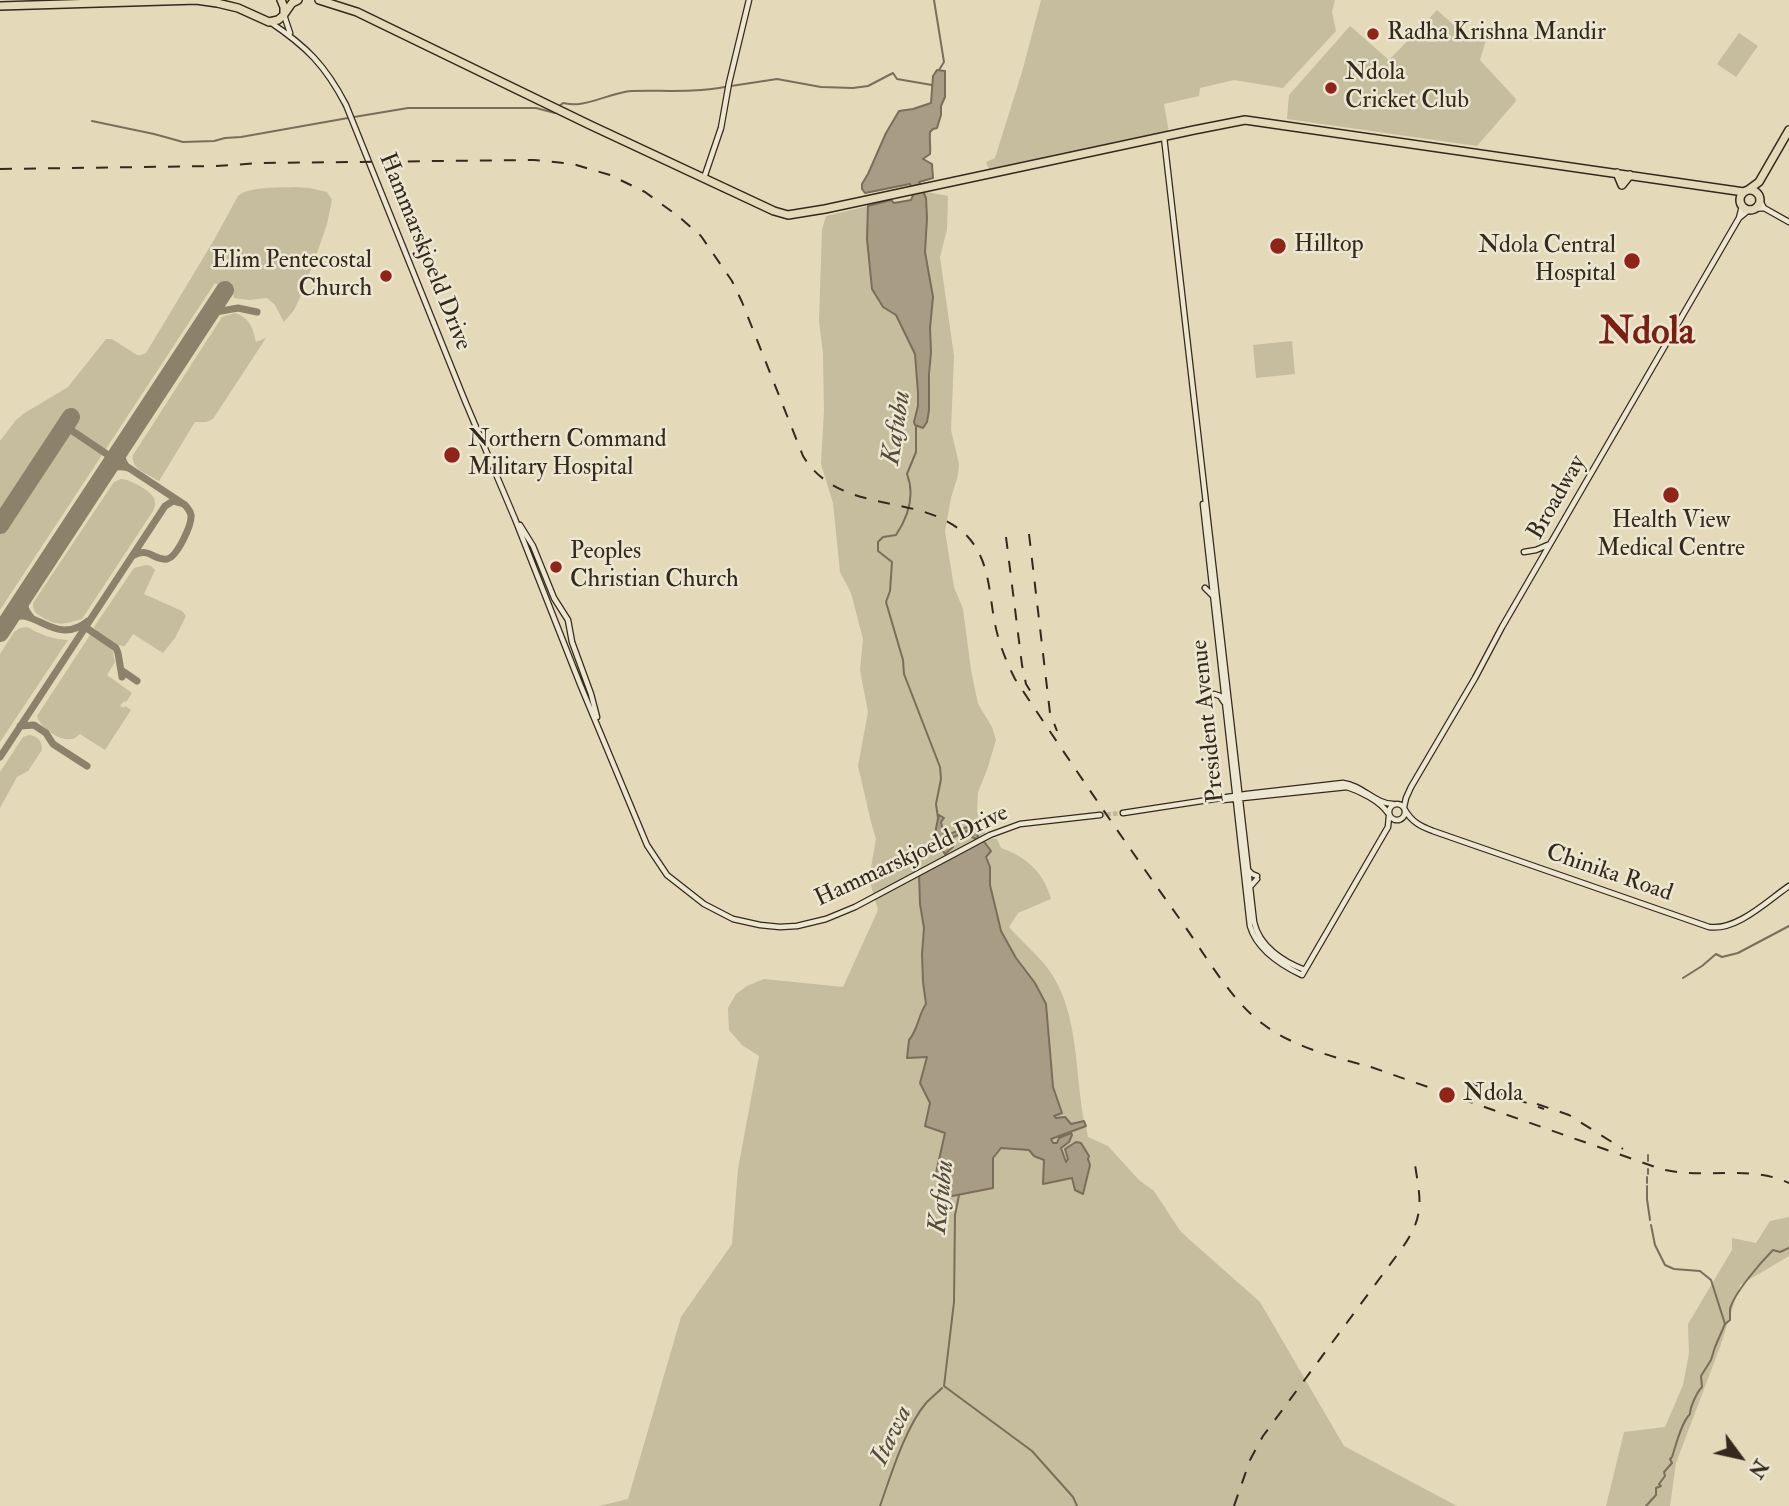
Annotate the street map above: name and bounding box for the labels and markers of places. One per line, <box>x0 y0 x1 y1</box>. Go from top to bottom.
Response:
place label: Radha Krishna Mandir <box>1387 20 1606 48</box>
marker: Radha Krishna Mandir <box>1365 26 1381 42</box>
place label: Ndola Cricket Club <box>1345 60 1469 116</box>
marker: Ndola Cricket Club <box>1323 80 1339 96</box>
place label: Hilltop <box>1294 232 1364 260</box>
place label: Ndola Central Hospital <box>1478 233 1616 289</box>
marker: Hilltop <box>1268 236 1288 256</box>
place label: Elim Pentecostal Church <box>212 248 372 304</box>
marker: Ndola Central Hospital <box>1622 251 1642 271</box>
marker: Elim Pentecostal Church <box>378 268 394 284</box>
place label: Northern Command Military Hospital <box>468 427 667 483</box>
marker: Northern Command Military Hospital <box>442 445 462 465</box>
marker: Health View Medical Centre <box>1661 485 1681 505</box>
place label: Health View Medical Centre <box>1597 508 1745 564</box>
place label: Peoples Christian Church <box>570 539 739 595</box>
marker: Peoples Christian Church <box>548 559 564 575</box>
place label: Ndola <box>1463 1081 1523 1109</box>
marker: Ndola <box>1437 1085 1457 1105</box>

